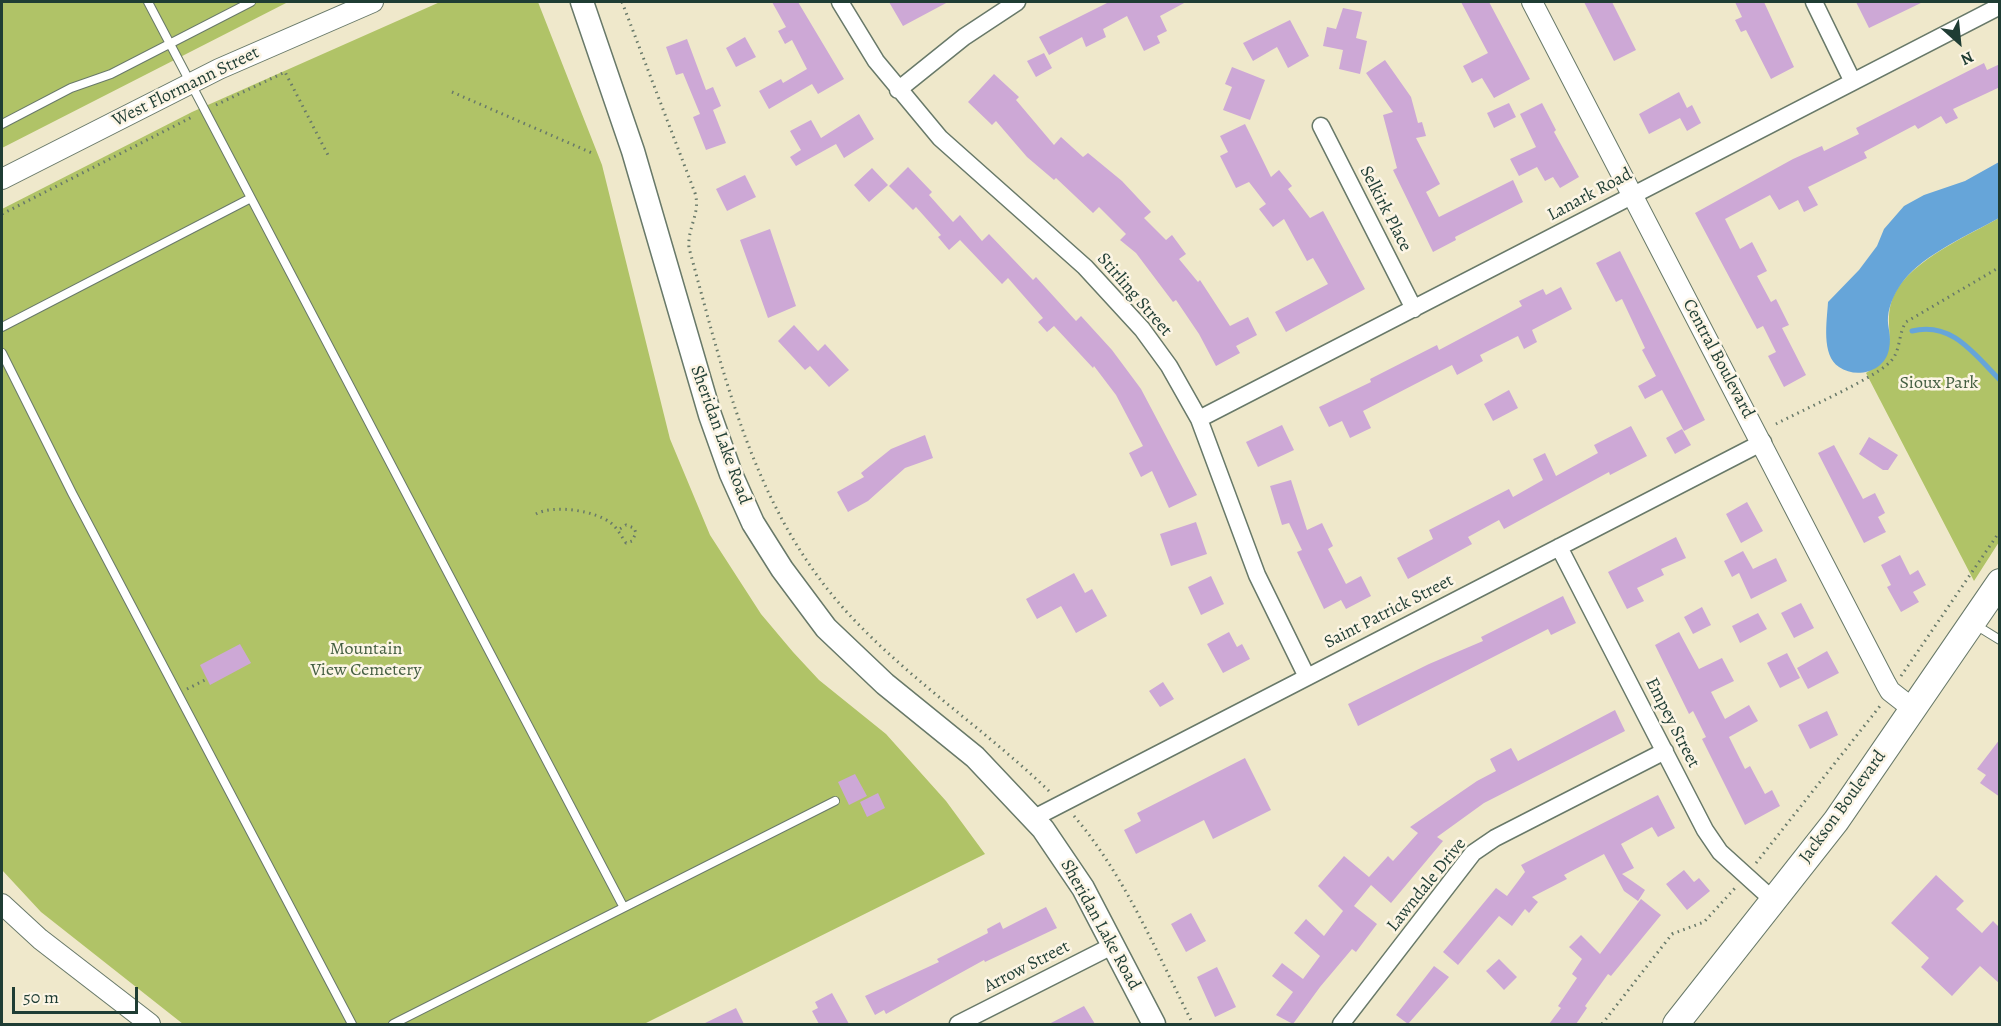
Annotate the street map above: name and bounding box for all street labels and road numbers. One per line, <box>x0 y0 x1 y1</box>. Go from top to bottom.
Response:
street label: West Flormann Street <box>109 42 263 132</box>
street label: Selkirk Place <box>1354 163 1416 255</box>
street label: Lanark Road <box>1544 164 1636 226</box>
street label: Stirling Street <box>1092 249 1176 341</box>
street label: Central Boulevard <box>1677 296 1759 422</box>
street label: Sheridan Lake Road <box>685 363 755 507</box>
street label: Saint Patrick Street <box>1321 570 1457 654</box>
street label: Empey Street <box>1640 674 1704 772</box>
street label: Jackson Boulevard <box>1795 746 1891 868</box>
street label: Lawndale Drive <box>1383 834 1471 936</box>
street label: Sheridan Lake Road <box>1055 856 1145 994</box>
street label: Arrow Street <box>981 936 1073 998</box>

